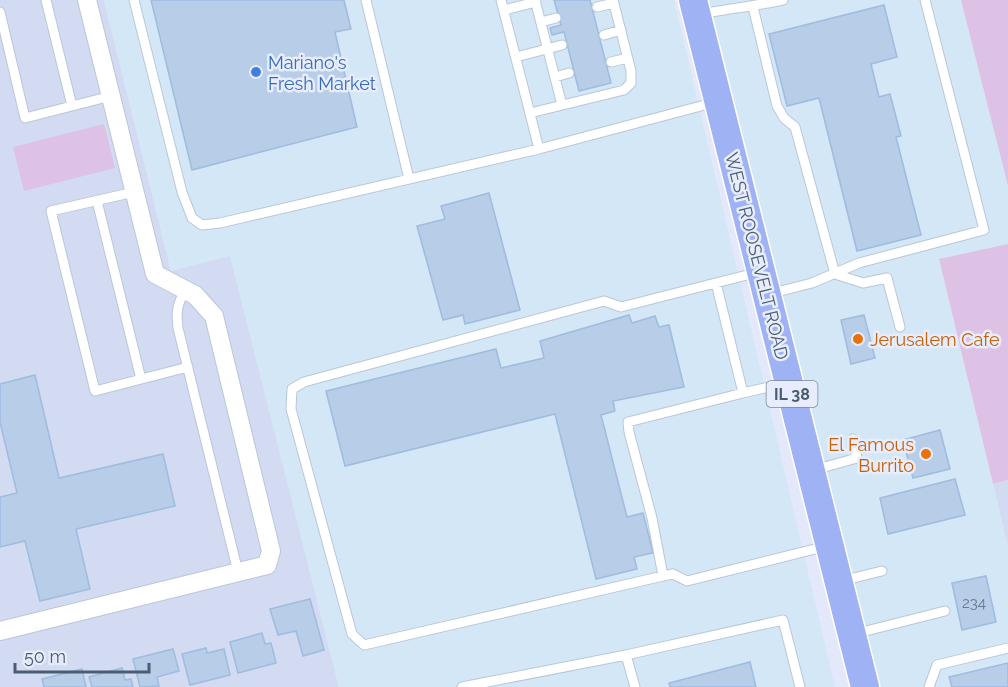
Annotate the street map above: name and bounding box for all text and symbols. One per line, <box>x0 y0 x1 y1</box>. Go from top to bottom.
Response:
place label: Mariano's Fresh Market <box>268 52 376 94</box>
marker: Mariano's Fresh Market <box>249 65 263 79</box>
street label: WEST ROOSEVELT ROAD <box>721 150 793 362</box>
place label: Jerusalem Cafe <box>870 329 1000 350</box>
marker: Jerusalem Cafe <box>851 332 865 346</box>
road number: IL 38 <box>766 381 818 407</box>
place label: El Famous Burrito <box>828 434 914 476</box>
marker: El Famous Burrito <box>919 447 933 461</box>
house number: 234 <box>962 594 986 612</box>
scale bar <box>15 636 148 674</box>
text: 50 m <box>24 646 66 667</box>

